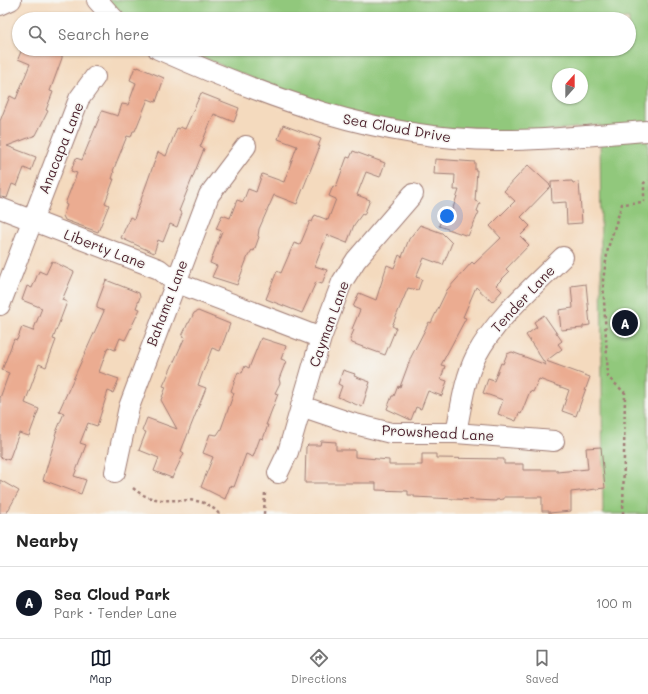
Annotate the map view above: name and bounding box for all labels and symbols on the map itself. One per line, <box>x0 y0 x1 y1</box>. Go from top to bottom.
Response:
north arrow <box>552 68 588 104</box>
street label: Anacapa Lane <box>33 99 88 197</box>
street label: Sea Cloud Drive <box>341 109 453 146</box>
your location <box>437 206 457 226</box>
street label: Liberty Lane <box>61 224 149 273</box>
street label: Bahama Lane <box>141 257 192 349</box>
street label: Tender Lane <box>486 261 559 337</box>
street label: Cayman Lane <box>304 278 353 370</box>
pin: A <box>612 308 638 338</box>
street label: Prowshead Lane <box>381 420 495 445</box>

